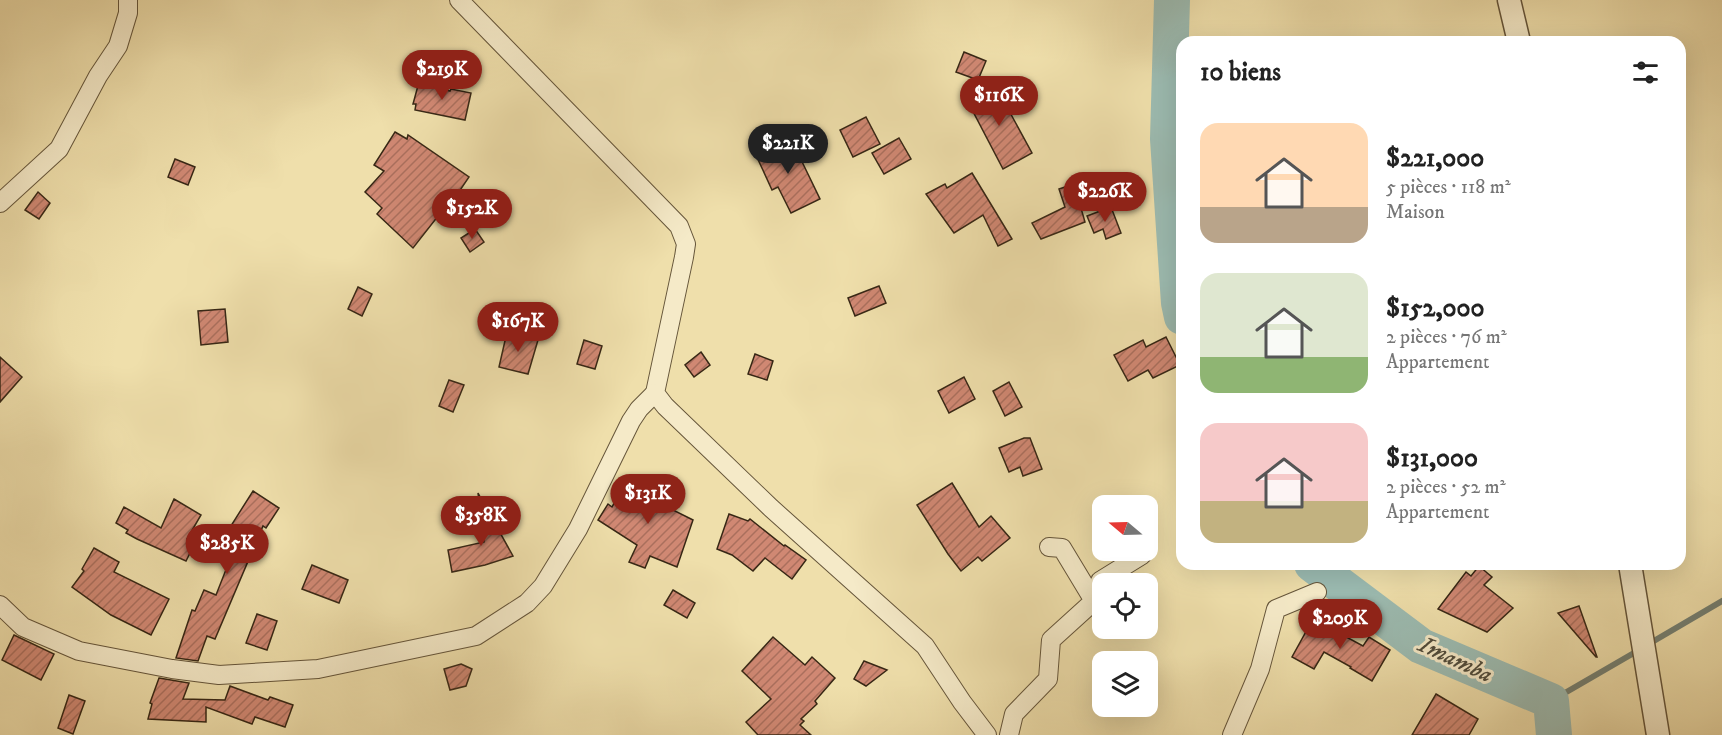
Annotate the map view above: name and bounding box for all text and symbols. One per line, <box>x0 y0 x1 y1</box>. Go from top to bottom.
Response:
pin: $219K <box>400 50 484 101</box>
text: 10 biens <box>1200 56 1281 89</box>
icon: filters <box>1629 56 1662 89</box>
text: $219K <box>416 57 468 82</box>
pin: $116K <box>957 76 1041 127</box>
text: $116K <box>974 83 1024 108</box>
pin: $221K <box>746 124 830 175</box>
text: $221K <box>762 131 814 156</box>
text: $221,000 <box>1386 142 1484 175</box>
icon: home <box>1248 147 1320 219</box>
pin: $226K <box>1063 172 1147 223</box>
text: 5 pièces · 118 m² <box>1386 175 1511 200</box>
text: $226K <box>1077 179 1133 204</box>
pin: $152K <box>430 189 514 240</box>
text: $152K <box>446 196 498 221</box>
text: Maison <box>1386 200 1445 225</box>
text: $152,000 <box>1386 292 1485 325</box>
icon: home <box>1248 297 1320 369</box>
pin: $167K <box>476 302 560 353</box>
text: $167K <box>491 309 545 334</box>
text: 2 pièces · 76 m² <box>1386 325 1507 350</box>
text: Appartement <box>1386 350 1489 375</box>
text: $131,000 <box>1386 442 1478 475</box>
icon: home <box>1248 447 1320 519</box>
pin: $131K <box>606 474 690 525</box>
text: 2 pièces · 52 m² <box>1386 475 1506 500</box>
text: $131K <box>624 481 672 506</box>
north arrow <box>1092 495 1158 561</box>
map controls <box>1092 495 1158 717</box>
pin: $358K <box>439 496 523 547</box>
text: Appartement <box>1386 500 1489 525</box>
text: $358K <box>455 503 507 528</box>
pin: $285K <box>185 524 269 575</box>
text: $285K <box>200 531 254 556</box>
button: locate <box>1092 573 1158 639</box>
pin: $209K <box>1298 599 1382 650</box>
text: $209K <box>1312 606 1368 631</box>
water label: Imamba <box>1412 629 1497 690</box>
button: layers <box>1092 651 1158 717</box>

